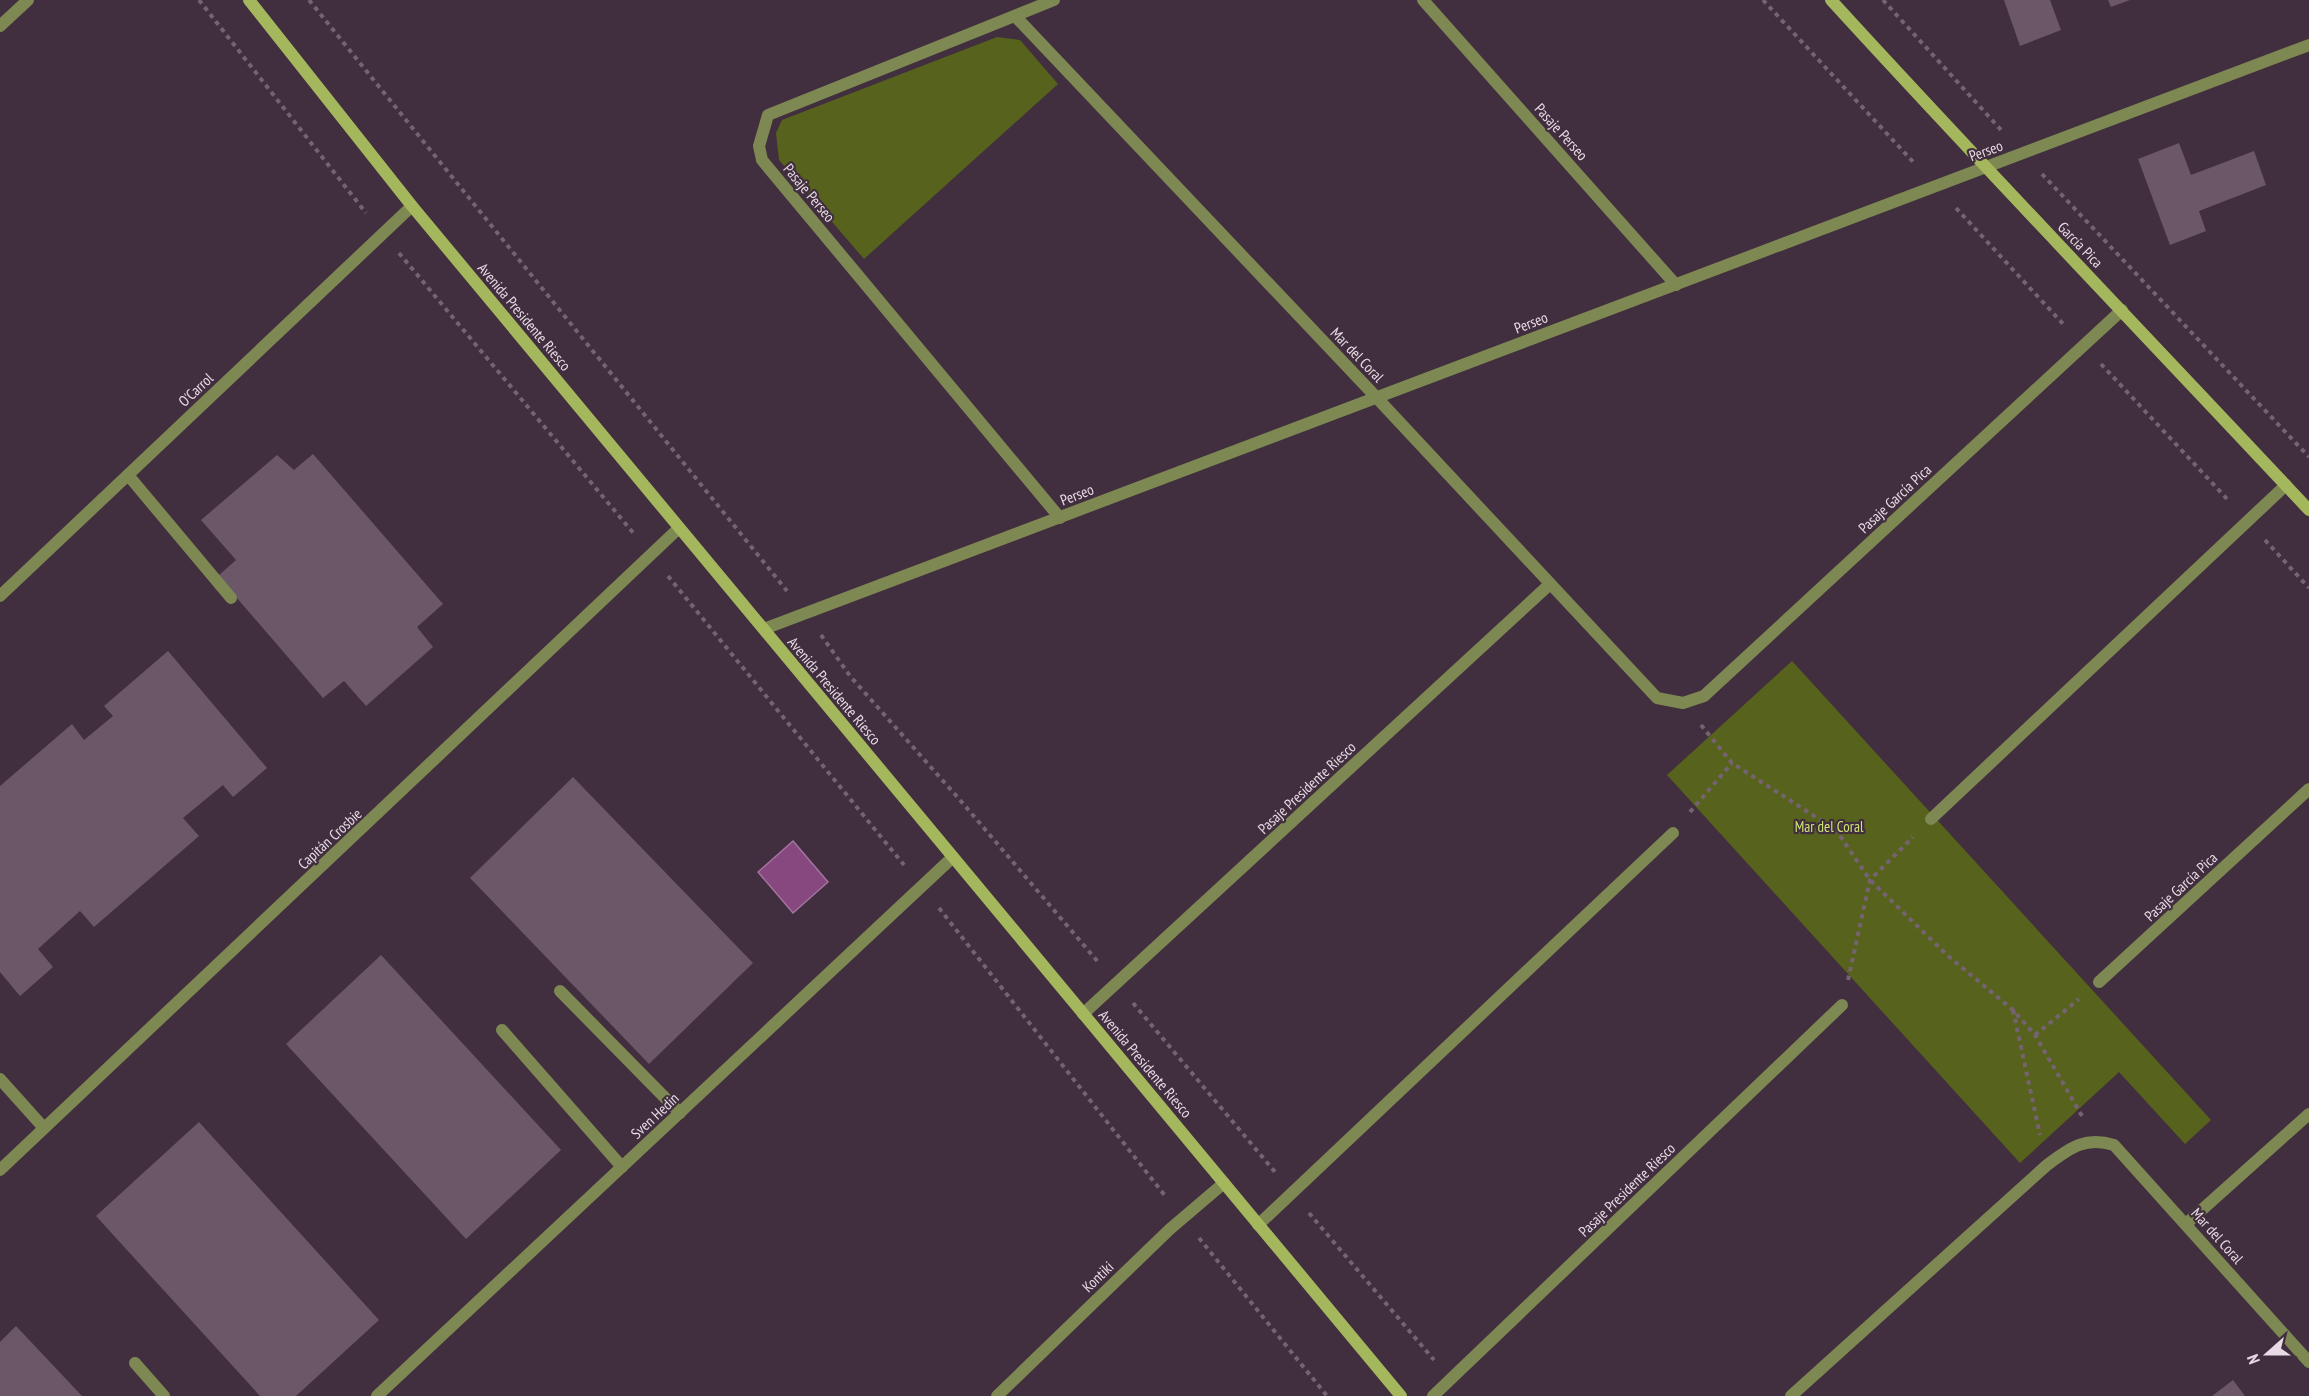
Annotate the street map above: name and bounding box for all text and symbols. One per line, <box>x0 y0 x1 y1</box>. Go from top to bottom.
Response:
street label: Pasaje Perseo <box>1531 99 1592 164</box>
street label: Perseo <box>1966 136 2005 165</box>
street label: Pasaje Perseo <box>780 160 839 226</box>
street label: García Pica <box>2054 218 2107 272</box>
street label: Avenida Presidente Riesco <box>474 259 575 375</box>
street label: Perseo <box>1511 308 1550 338</box>
street label: Mar del Coral <box>1327 323 1388 386</box>
street label: O'Carrol <box>174 368 217 411</box>
street label: Pasaje García Pica <box>1854 460 1935 537</box>
street label: Perseo <box>1057 480 1096 510</box>
street label: Avenida Presidente Riesco <box>784 633 885 749</box>
street label: Pasaje Presidente Riesco <box>1254 737 1360 838</box>
street label: Capitán Crosbie <box>294 804 366 873</box>
park label: Mar del Coral <box>1795 817 1864 836</box>
street label: Pasaje García Pica <box>2140 848 2221 925</box>
street label: Avenida Presidente Riesco <box>1095 1006 1196 1122</box>
street label: Sven Hedin <box>627 1089 683 1143</box>
street label: Pasaje Presidente Riesco <box>1574 1139 1679 1241</box>
street label: Mar del Coral <box>2187 1204 2248 1268</box>
street label: Kontiki <box>1078 1257 1117 1296</box>
north arrow <box>2237 1324 2297 1384</box>
text: N <box>2242 1352 2264 1367</box>

